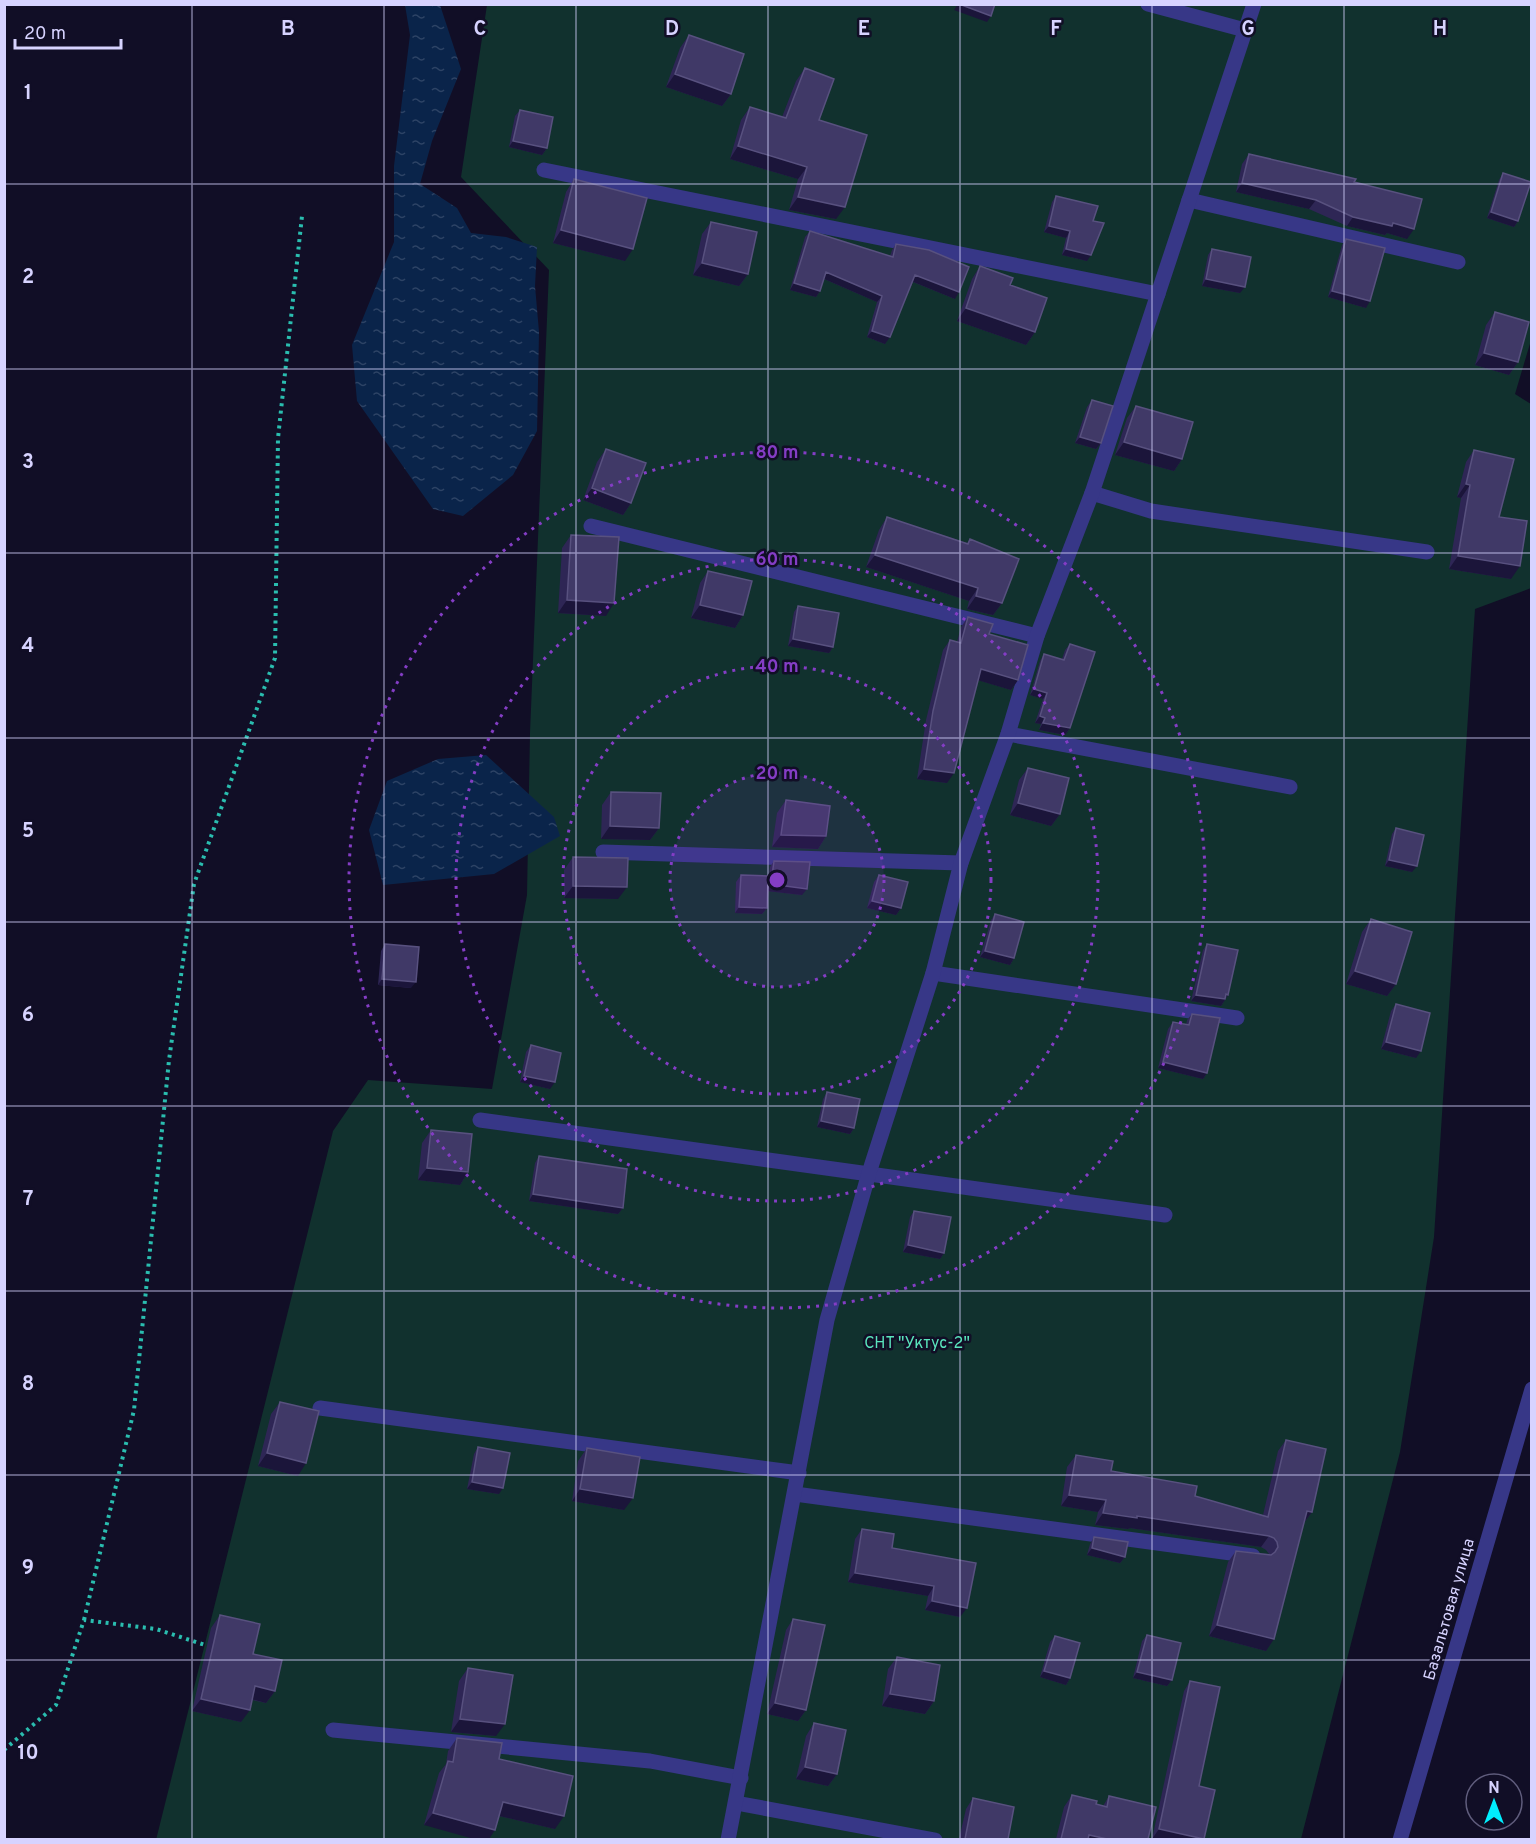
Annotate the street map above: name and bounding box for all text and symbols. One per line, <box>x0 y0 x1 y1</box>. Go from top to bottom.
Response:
scale bar <box>15 12 122 50</box>
text: B <box>281 17 295 43</box>
text: C <box>474 17 486 43</box>
text: D <box>665 17 679 43</box>
text: E <box>858 17 870 43</box>
text: F <box>1050 17 1062 43</box>
text: G <box>1241 17 1255 43</box>
text: H <box>1433 17 1447 43</box>
text: 20 m <box>24 23 66 46</box>
text: 1 <box>24 81 32 107</box>
text: 2 <box>22 265 34 291</box>
text: 80 m <box>755 442 799 465</box>
text: 3 <box>22 450 34 476</box>
text: 60 m <box>755 549 799 572</box>
text: 4 <box>22 634 34 660</box>
text: 40 m <box>755 656 799 679</box>
text: 20 m <box>755 763 799 786</box>
text: 5 <box>22 819 34 845</box>
centre of rings <box>767 870 787 890</box>
text: 6 <box>22 1003 34 1029</box>
text: 7 <box>23 1187 33 1213</box>
park label: СНТ "Уктус-2" <box>864 1334 970 1354</box>
text: 8 <box>22 1372 34 1398</box>
street label: Базальтовая улица <box>1420 1536 1480 1683</box>
text: 9 <box>22 1556 34 1582</box>
text: 10 <box>17 1741 39 1767</box>
north arrow <box>1464 1772 1524 1832</box>
text: N <box>1488 1779 1500 1799</box>

